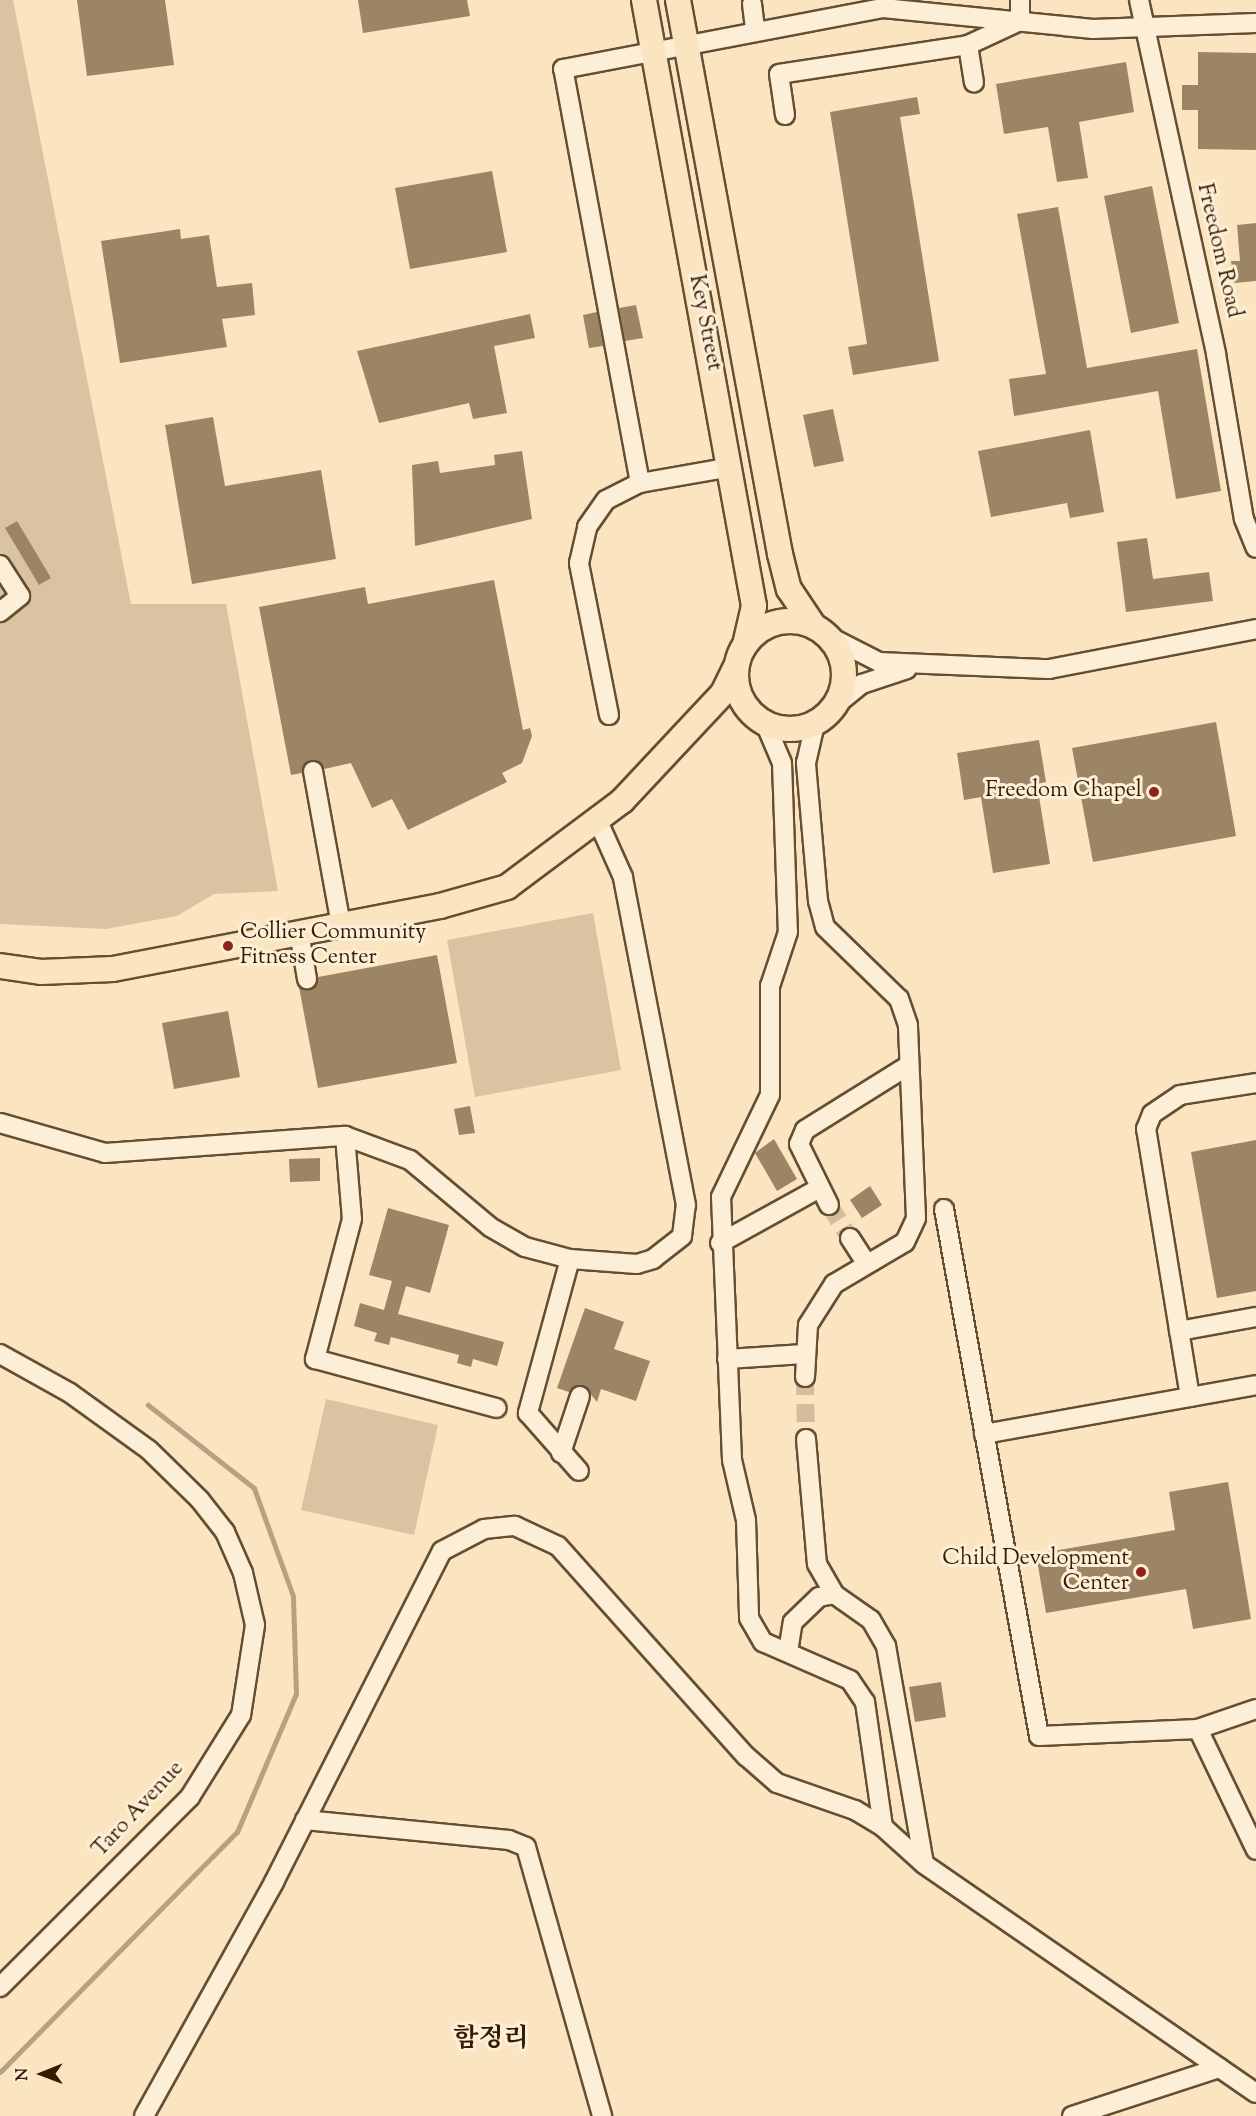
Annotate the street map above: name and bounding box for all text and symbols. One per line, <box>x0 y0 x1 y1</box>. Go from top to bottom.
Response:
street label: Freedom Road <box>1190 181 1246 321</box>
street label: Key Street <box>682 273 726 373</box>
place label: Freedom Chapel <box>985 779 1142 805</box>
marker: Freedom Chapel <box>1147 785 1161 799</box>
place label: Collier Community Fitness Center <box>240 920 426 972</box>
marker: Collier Community Fitness Center <box>221 939 235 953</box>
place label: Child Development Center <box>942 1546 1129 1598</box>
marker: Child Development Center <box>1134 1565 1148 1579</box>
street label: Taro Avenue <box>88 1756 190 1864</box>
district label: 함정리 <box>453 2024 529 2056</box>
north arrow <box>12 2044 72 2104</box>
text: N <box>12 2068 35 2081</box>

